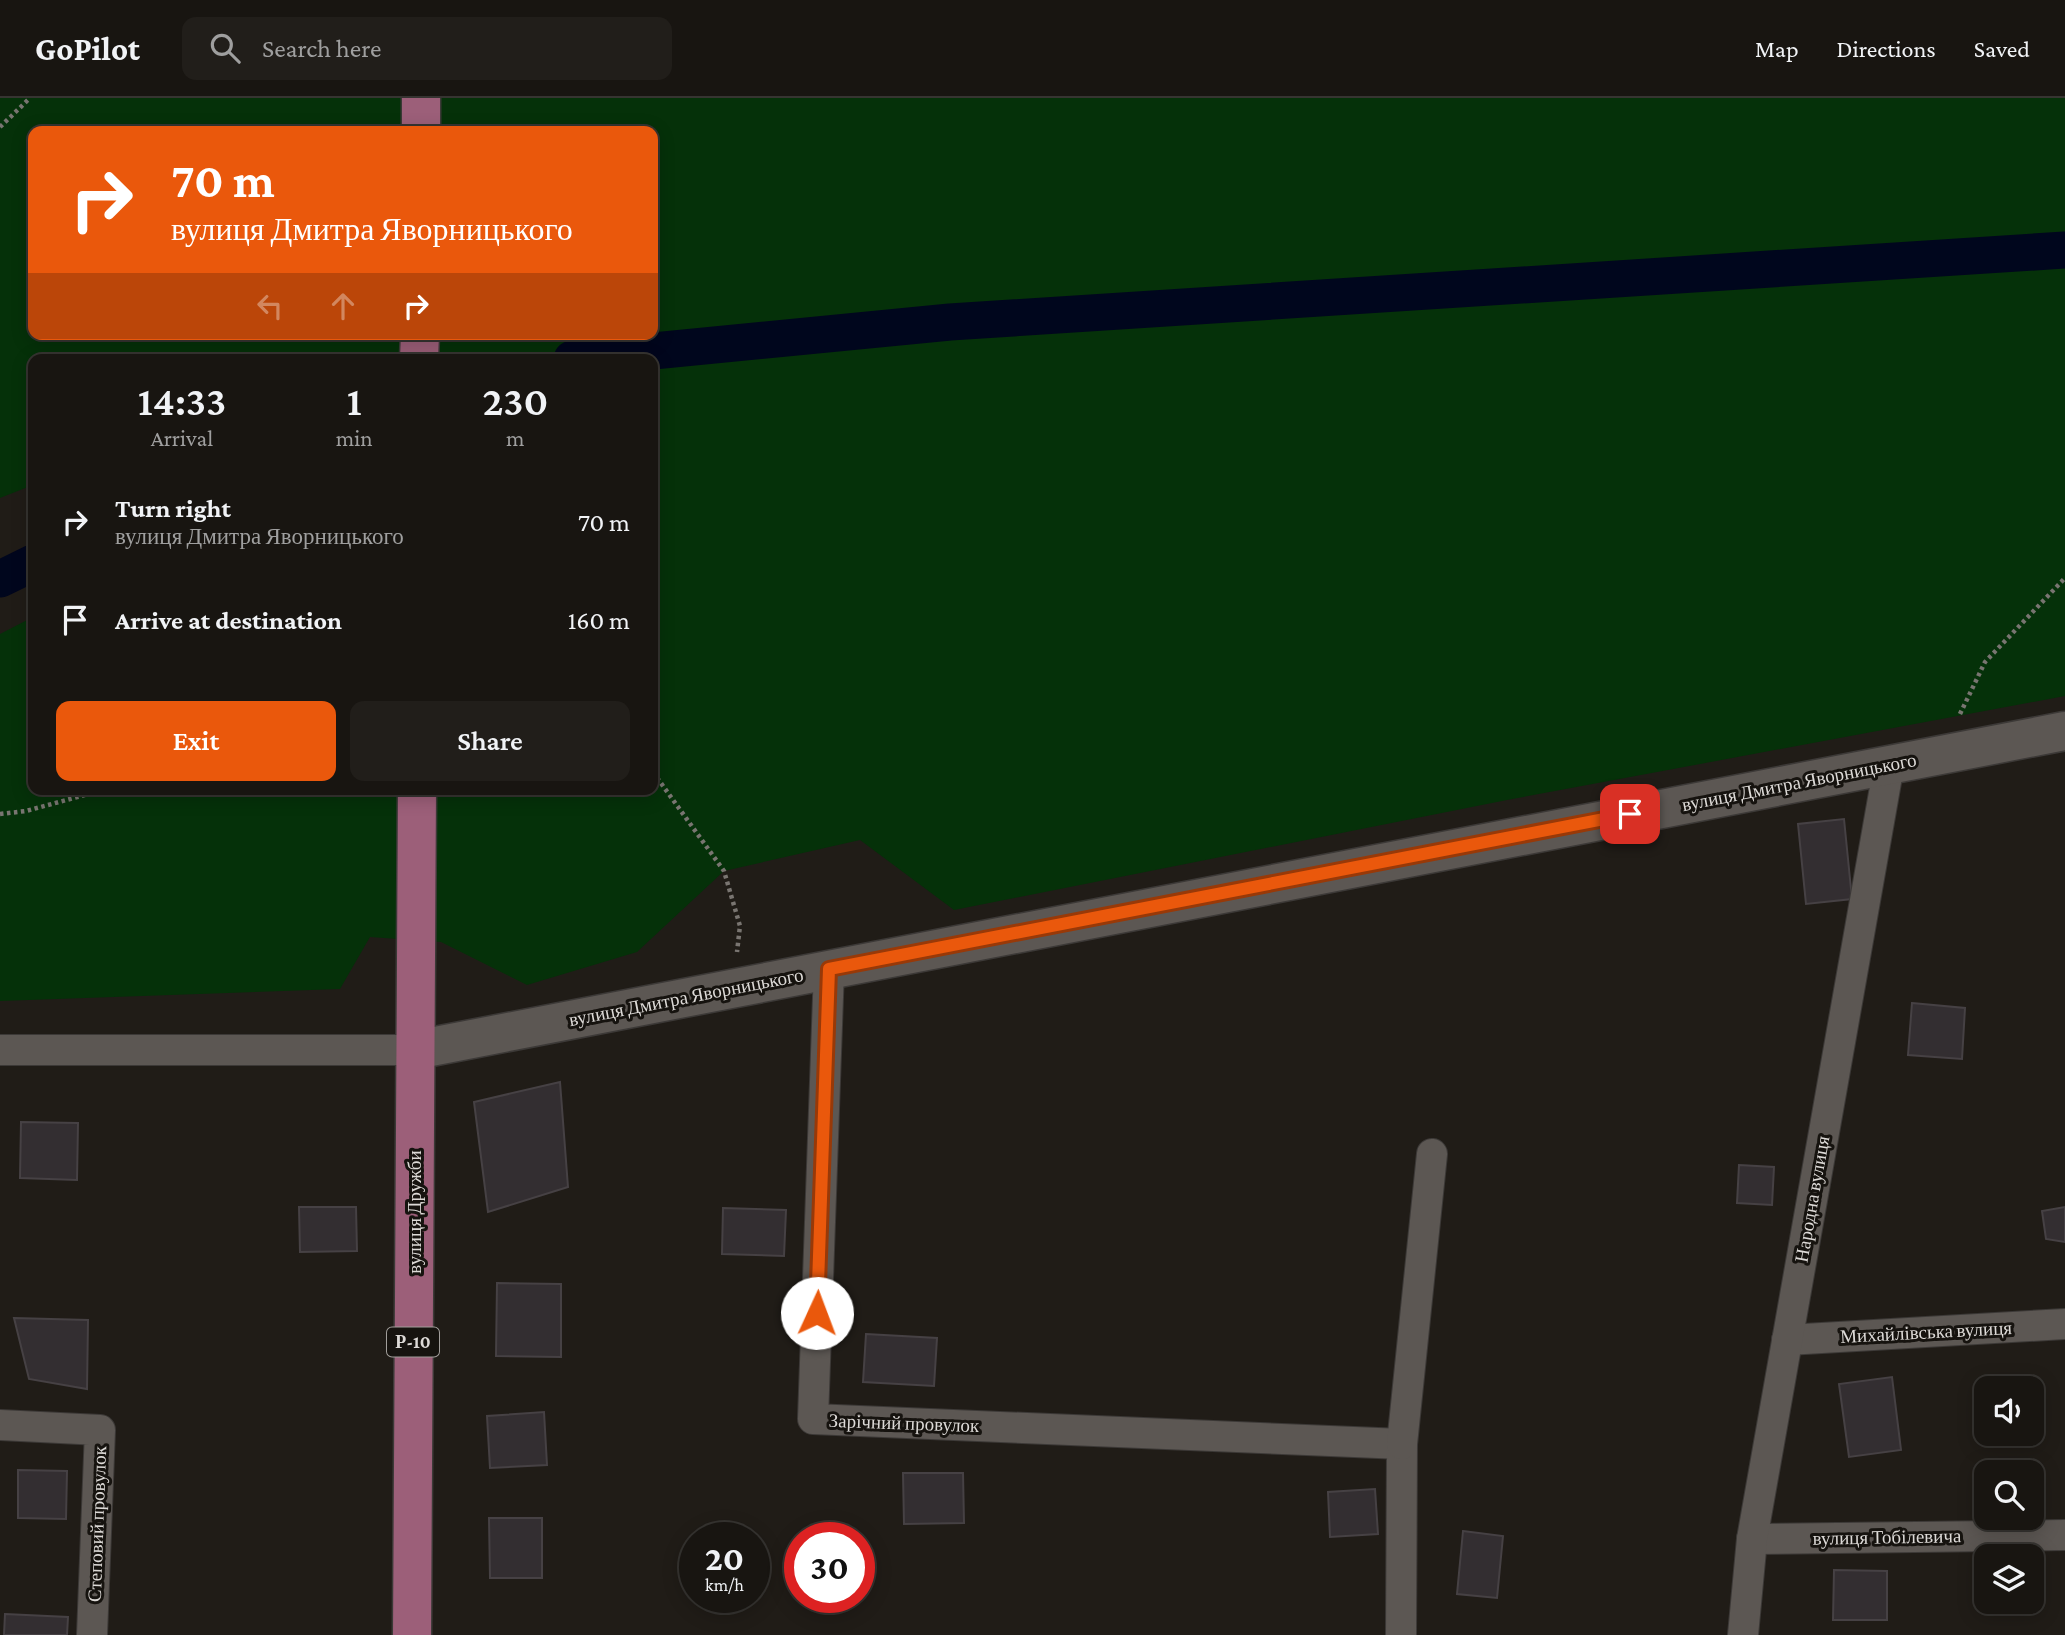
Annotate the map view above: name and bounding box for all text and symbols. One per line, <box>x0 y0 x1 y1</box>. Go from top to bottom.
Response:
search box <box>182 17 672 80</box>
icon: search <box>206 29 244 67</box>
text: GoPilot <box>35 30 140 67</box>
text: Search here <box>262 34 381 63</box>
text: Map <box>1755 35 1799 62</box>
text: Directions <box>1837 35 1936 62</box>
text: Saved <box>1974 35 2030 62</box>
text: 70 m <box>171 153 275 208</box>
icon: right <box>56 154 147 245</box>
text: вулиця Дмитра Яворницького <box>171 211 573 247</box>
icon: left <box>251 287 289 325</box>
icon: ahead <box>324 287 362 325</box>
icon: right <box>397 287 435 325</box>
text: 14:33 <box>138 377 226 424</box>
text: 1 <box>347 377 362 424</box>
text: 230 <box>482 377 548 424</box>
text: Arrival <box>151 425 213 451</box>
text: min <box>336 425 373 451</box>
text: m <box>506 425 525 451</box>
text: Turn right <box>115 494 231 523</box>
icon: right <box>56 503 94 541</box>
text: 70 m <box>578 508 630 537</box>
text: вулиця Дмитра Яворницького <box>115 523 404 549</box>
icon: arrive <box>56 601 94 639</box>
text: Arrive at destination <box>115 606 342 635</box>
text: 160 m <box>568 606 630 635</box>
button: Exit <box>56 701 336 781</box>
button: Share <box>350 701 630 781</box>
street label: вулиця Дмитра Яворницького <box>1680 749 1918 815</box>
pin <box>1600 784 1660 844</box>
icon: arrive <box>1611 795 1649 833</box>
street label: вулиця Дмитра Яворницького <box>567 964 805 1030</box>
street label: Народна вулиця <box>1791 1134 1833 1264</box>
street label: вулиця Дружби <box>404 1150 425 1274</box>
position arrow <box>780 1276 854 1350</box>
street label: Михайлівська вулиця <box>1840 1317 2013 1347</box>
road number: Р-10 <box>387 1328 439 1357</box>
map controls <box>1974 1376 2044 1614</box>
button: sound <box>1974 1376 2044 1446</box>
street label: Зарічний провулок <box>828 1410 980 1436</box>
street label: Степовий провулок <box>84 1445 110 1602</box>
button: search <box>1974 1460 2044 1530</box>
speed limit sign: 30 <box>784 1522 875 1613</box>
street label: вулиця Тобілевича <box>1812 1525 1962 1549</box>
text: 20 <box>705 1539 744 1578</box>
button: layers <box>1974 1544 2044 1614</box>
text: km/h <box>705 1575 744 1595</box>

